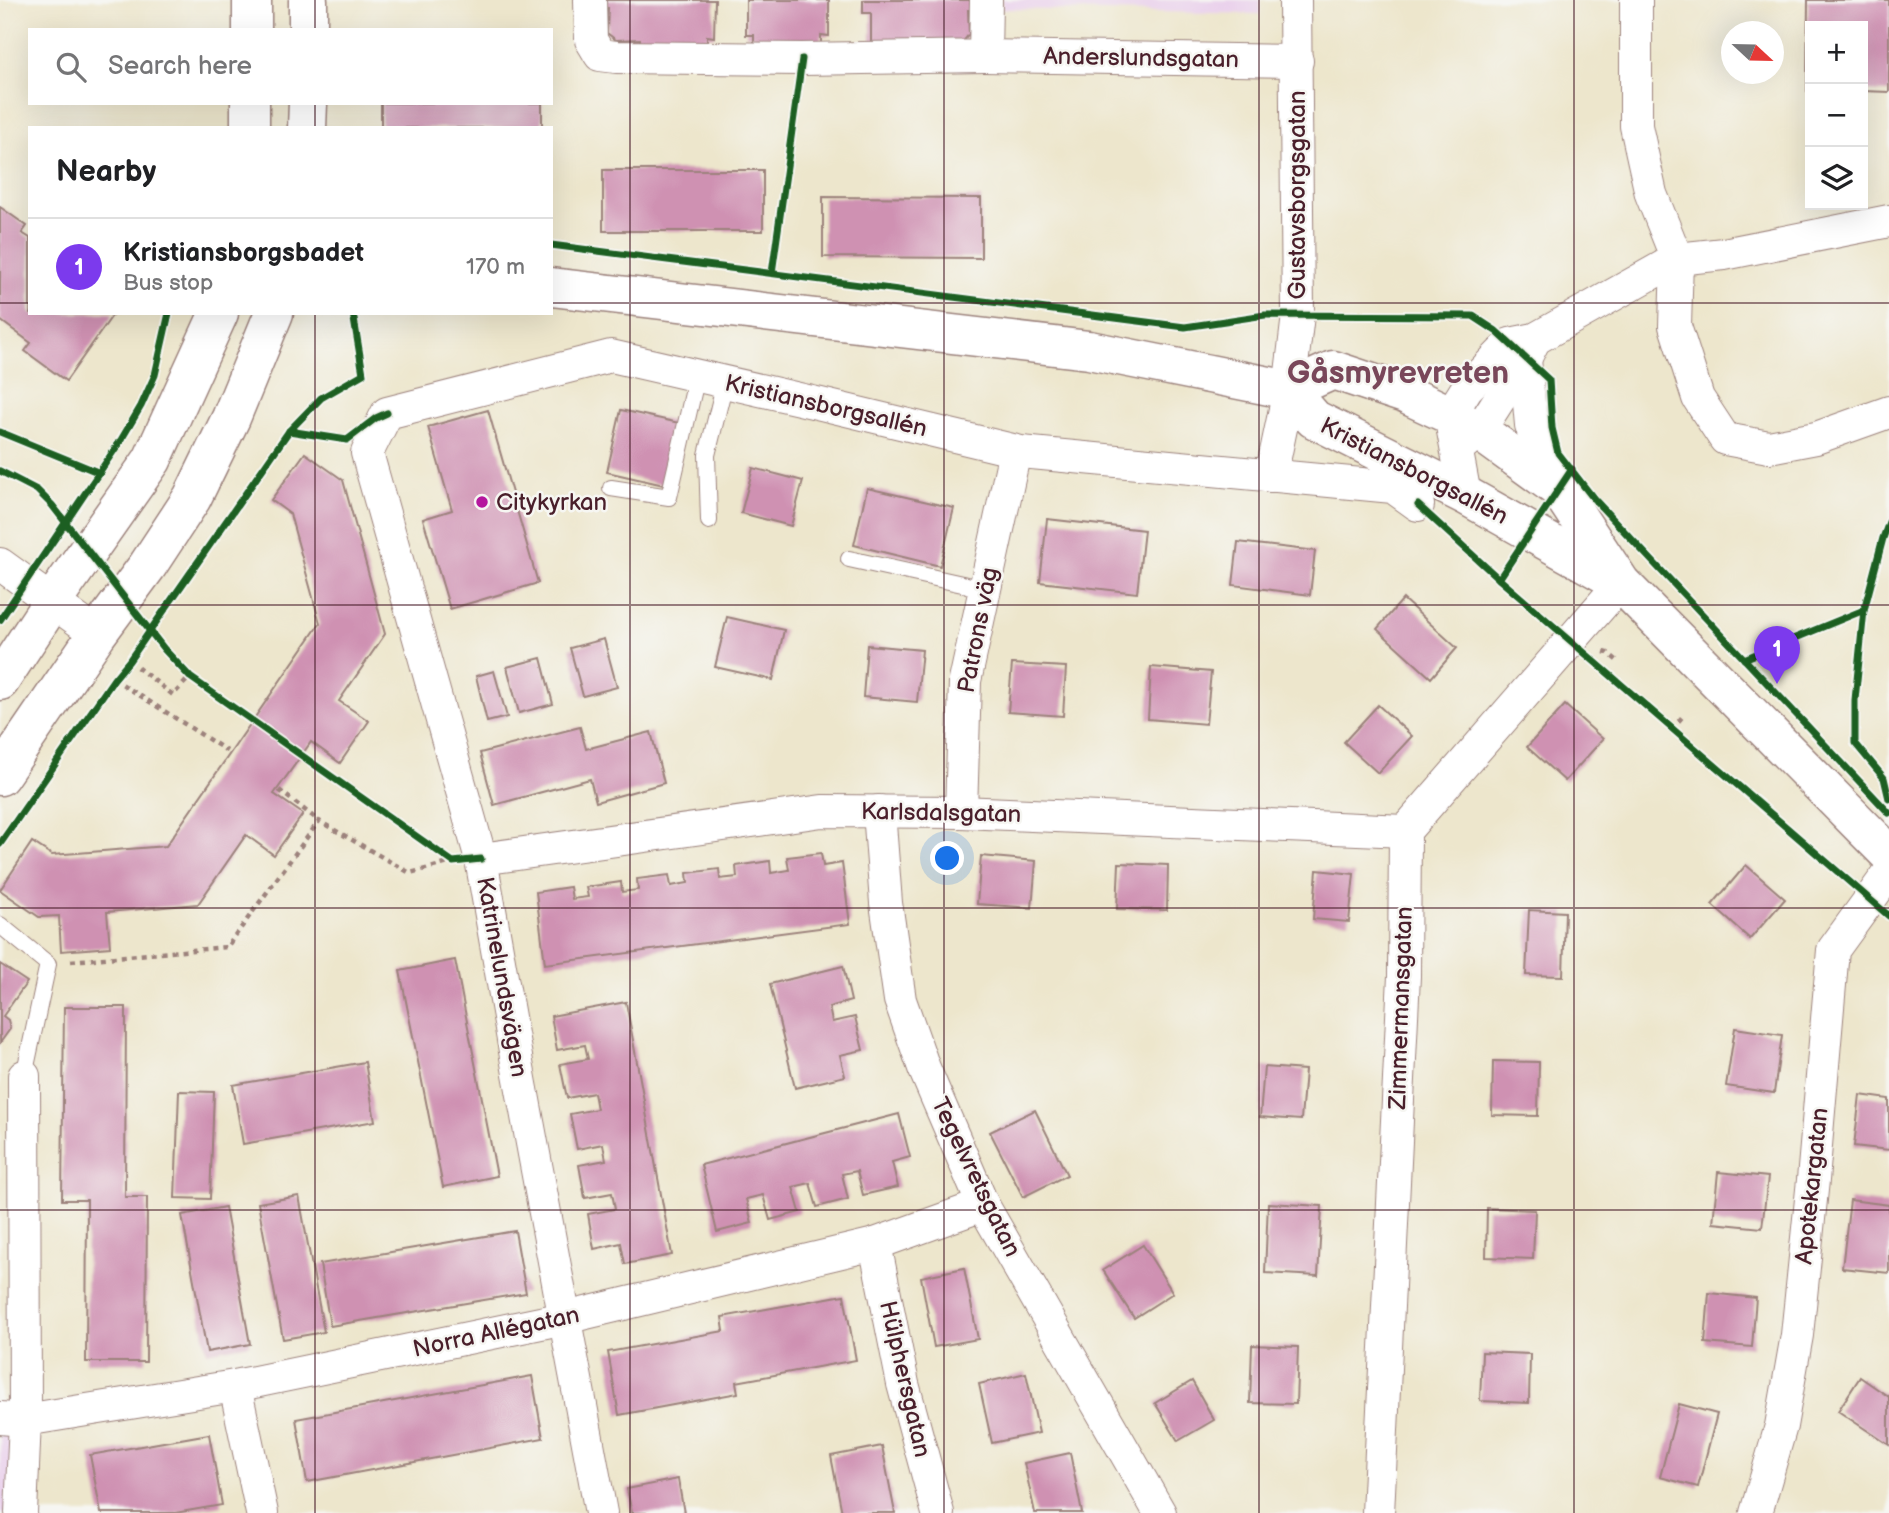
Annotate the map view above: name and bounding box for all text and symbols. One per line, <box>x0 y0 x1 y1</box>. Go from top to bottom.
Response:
north arrow <box>1721 21 1784 84</box>
map controls <box>1805 21 1868 210</box>
button: + <box>1805 21 1868 84</box>
search box <box>28 28 553 105</box>
street label: Anderslundsgatan <box>1043 42 1239 74</box>
icon: search <box>52 48 90 86</box>
text: Search here <box>108 51 252 82</box>
button: − <box>1805 84 1868 147</box>
street label: Gustavsborgsgatan <box>1283 90 1312 300</box>
button: layers <box>1805 147 1868 210</box>
text: Nearby <box>56 154 156 190</box>
text: Kristiansborgsbadet <box>123 238 364 269</box>
text: 1 <box>74 253 84 281</box>
text: 170 m <box>466 253 525 281</box>
text: Bus stop <box>123 269 213 297</box>
district label: Gåsmyrevreten <box>1287 354 1509 393</box>
street label: Kristiansborgsallén <box>722 369 930 443</box>
street label: Kristiansborgsallén <box>1315 411 1513 531</box>
place label: Citykyrkan <box>496 488 607 517</box>
marker: Citykyrkan <box>474 494 490 510</box>
street label: Patrons väg <box>952 565 1004 695</box>
pin: 1 <box>1754 626 1800 684</box>
street label: Karlsdalsgatan <box>861 797 1021 829</box>
your location <box>930 841 964 875</box>
street label: Katrinelundsvägen <box>470 875 534 1079</box>
street label: Zimmermansgatan <box>1383 906 1419 1111</box>
street label: Tegelvretsgatan <box>925 1093 1027 1261</box>
street label: Apotekargatan <box>1789 1106 1835 1266</box>
street label: Hülphersgatan <box>873 1298 937 1460</box>
street label: Norra Allégatan <box>410 1300 582 1364</box>

